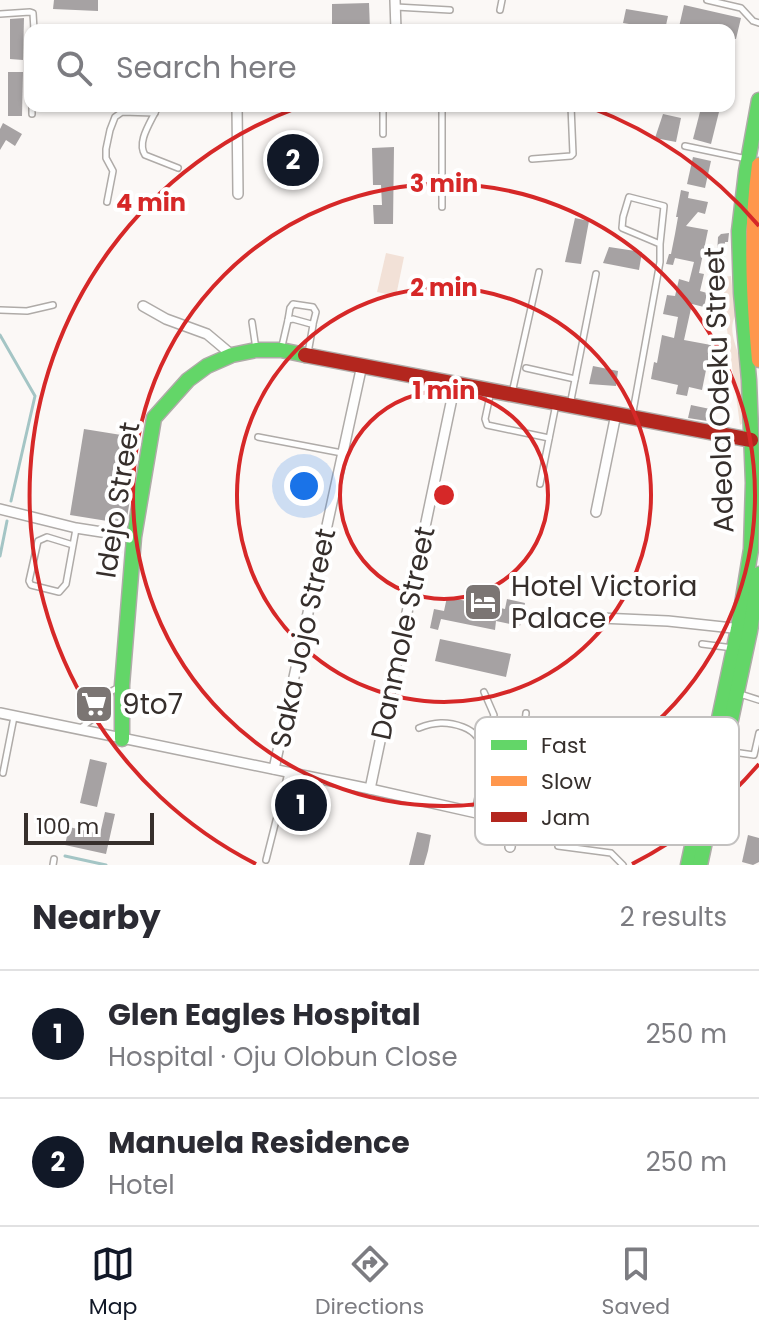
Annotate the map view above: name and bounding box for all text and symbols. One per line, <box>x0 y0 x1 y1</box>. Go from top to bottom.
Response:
search box <box>24 24 735 112</box>
icon: search <box>52 46 96 90</box>
text: Search here <box>116 46 297 89</box>
pin: 2 <box>267 130 319 190</box>
text: 3 min <box>410 167 478 200</box>
text: 4 min <box>116 186 186 219</box>
street label: Adeola Odeku Street <box>695 246 743 534</box>
text: 2 min <box>410 271 478 304</box>
text: 1 min <box>413 374 475 407</box>
street label: Idejo Street <box>86 419 150 581</box>
your location <box>284 466 324 506</box>
centre of rings <box>430 481 458 509</box>
street label: Danmole Street <box>361 523 445 743</box>
street label: Saka Jojo Street <box>261 525 345 751</box>
place label: Hotel Victoria Palace <box>511 567 697 638</box>
hotel icon: Hotel Victoria Palace <box>462 581 504 623</box>
supermarket icon: 9to7 <box>73 683 115 725</box>
place label: 9to7 <box>122 685 183 724</box>
legend <box>475 717 739 845</box>
text: Fast <box>541 730 586 761</box>
text: Slow <box>541 766 591 797</box>
pin: 1 <box>275 775 327 835</box>
text: Jam <box>541 802 590 833</box>
scale bar <box>24 809 154 845</box>
text: 100 m <box>36 811 99 842</box>
text: Nearby <box>32 893 161 941</box>
text: 2 results <box>620 899 727 935</box>
text: Glen Eagles Hospital <box>108 993 421 1036</box>
text: 1 <box>53 1016 63 1052</box>
text: 250 m <box>646 1016 727 1052</box>
text: Hospital · Oju Olobun Close <box>108 1039 458 1075</box>
text: Manuela Residence <box>108 1121 410 1164</box>
text: 2 <box>51 1144 65 1180</box>
text: 250 m <box>646 1144 727 1180</box>
text: Hotel <box>108 1167 175 1203</box>
tab: Map <box>89 1242 137 1323</box>
tab: Directions <box>315 1242 424 1323</box>
tab: Saved <box>602 1242 670 1323</box>

